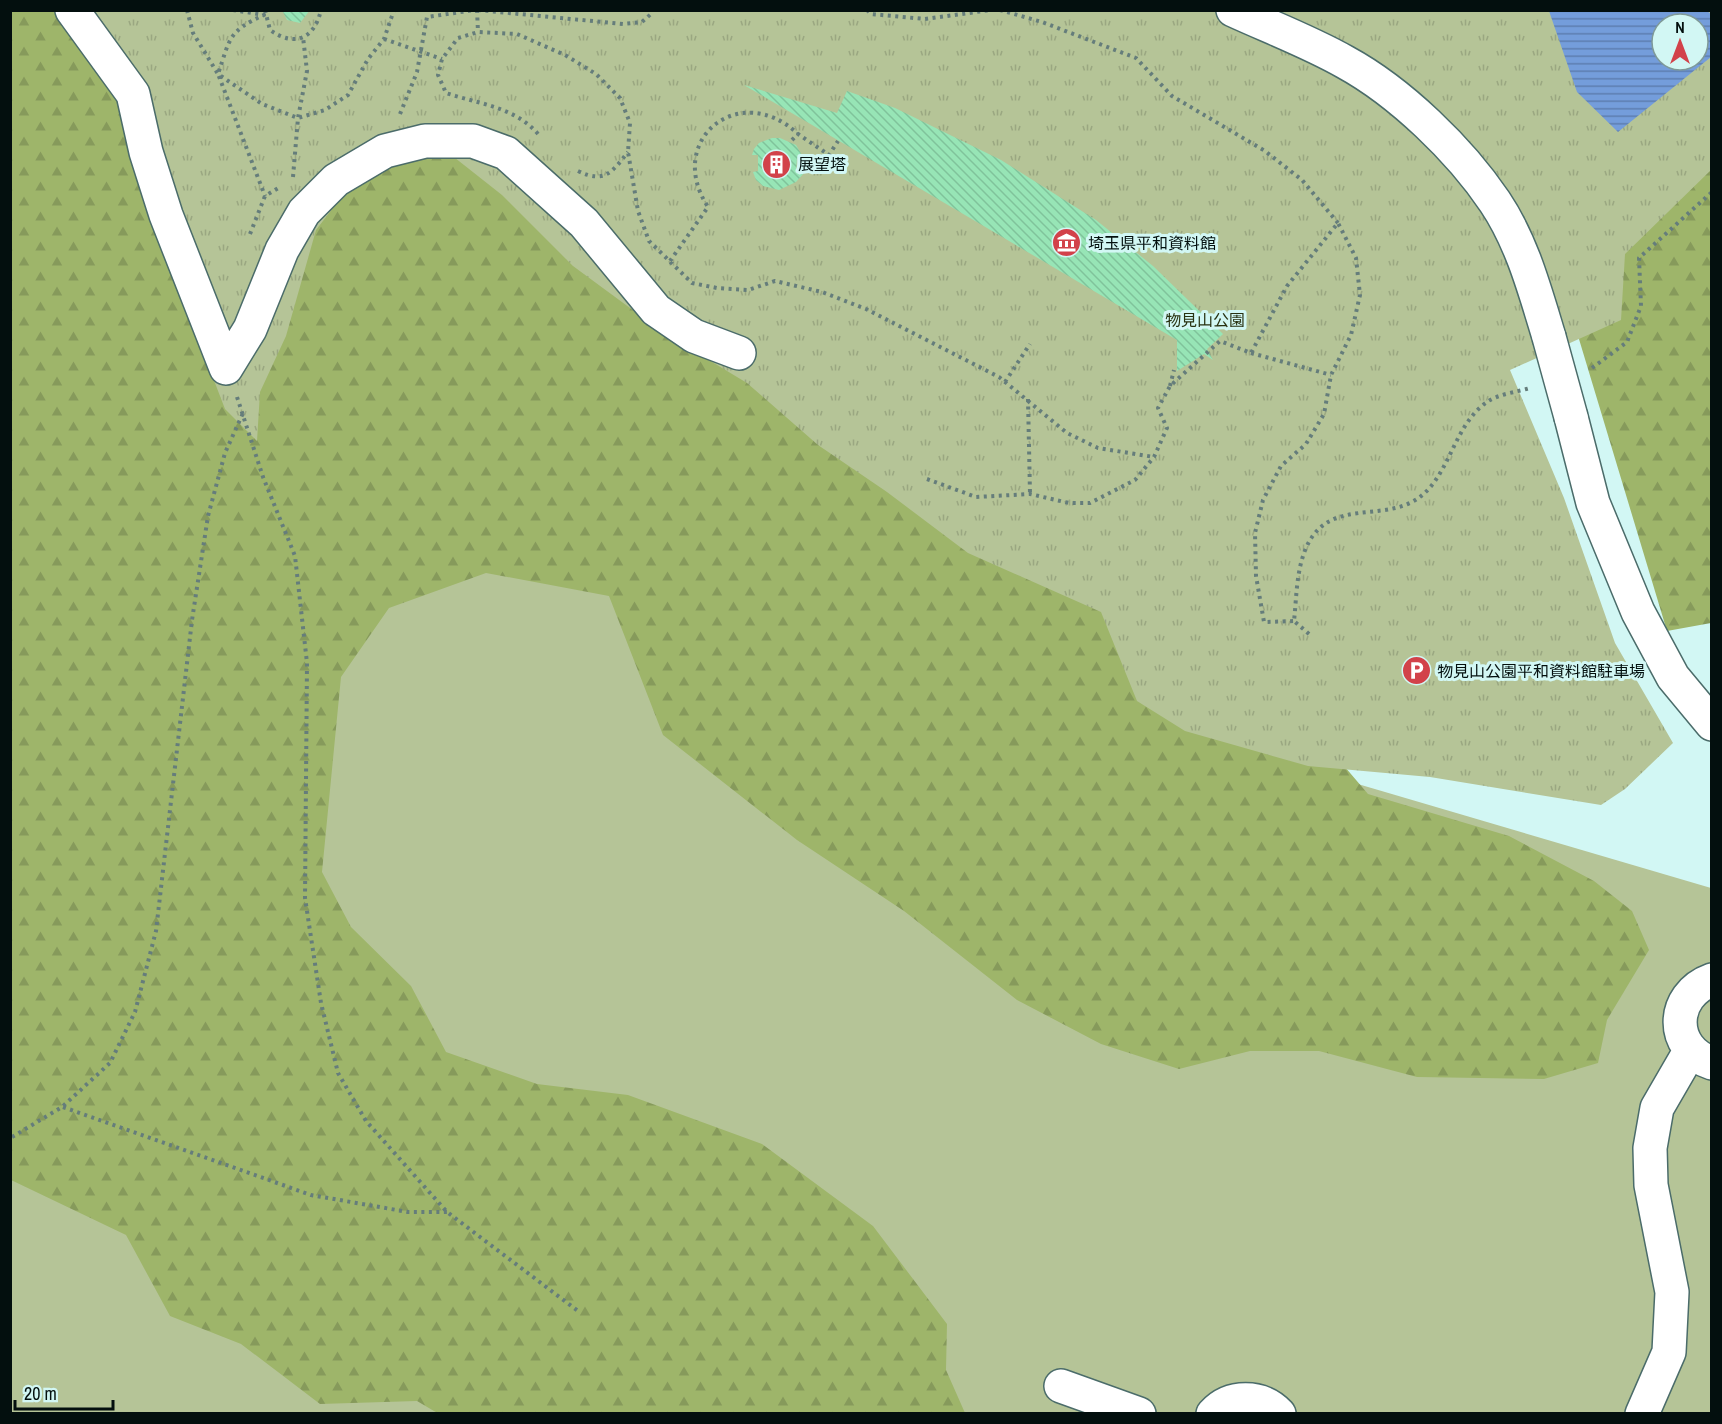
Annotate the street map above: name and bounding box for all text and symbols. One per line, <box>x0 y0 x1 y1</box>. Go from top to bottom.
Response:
north arrow <box>1650 12 1710 72</box>
text: N <box>1675 16 1685 38</box>
building icon: 展望塔 <box>761 148 793 180</box>
place label: 展望塔 <box>798 153 846 175</box>
museum icon: 埼玉県平和資料館 <box>1051 227 1083 259</box>
place label: 埼玉県平和資料館 <box>1088 232 1216 254</box>
park label: 物見山公園 <box>1165 309 1245 331</box>
parking icon: 物見山公園平和資料館駐車場 <box>1400 655 1432 687</box>
place label: 物見山公園平和資料館駐車場 <box>1437 660 1645 682</box>
scale bar <box>15 1373 112 1411</box>
text: 20 m <box>24 1381 57 1406</box>

